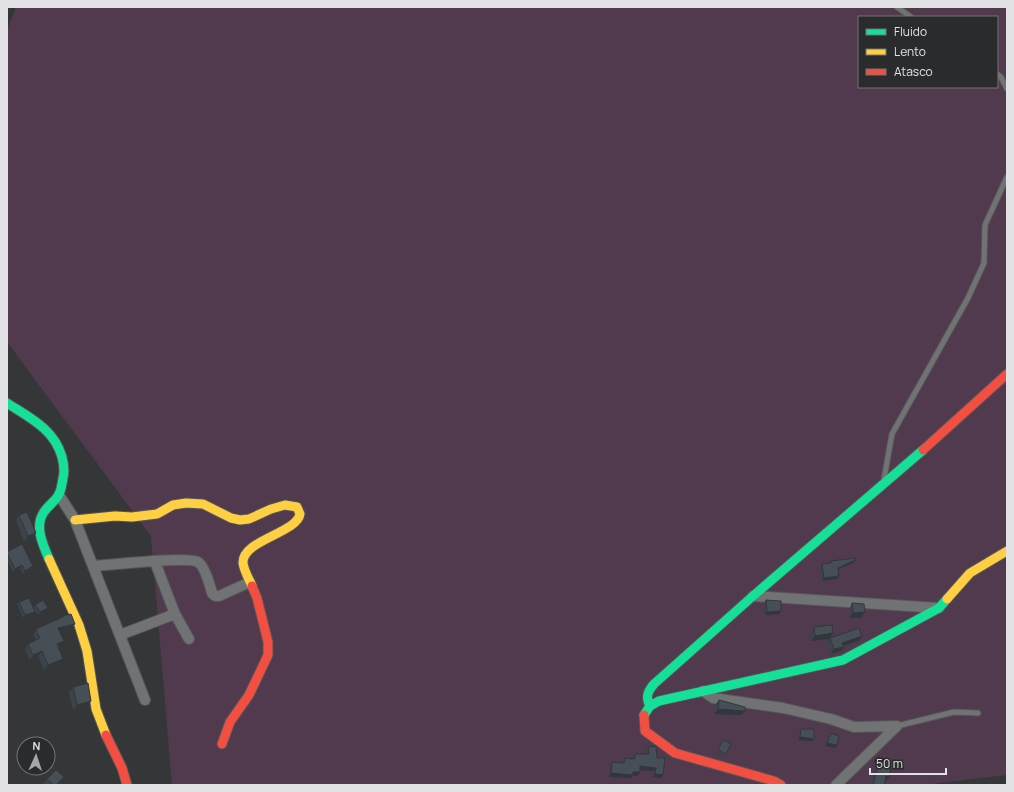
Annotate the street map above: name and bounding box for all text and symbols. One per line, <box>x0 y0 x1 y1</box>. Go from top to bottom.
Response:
legend <box>858 16 998 88</box>
text: Fluido <box>894 23 927 40</box>
text: Lento <box>894 43 926 60</box>
text: Atasco <box>894 63 933 80</box>
north arrow <box>16 736 56 776</box>
text: N <box>32 738 41 753</box>
scale bar <box>870 750 946 776</box>
text: 50 m <box>876 755 903 772</box>

